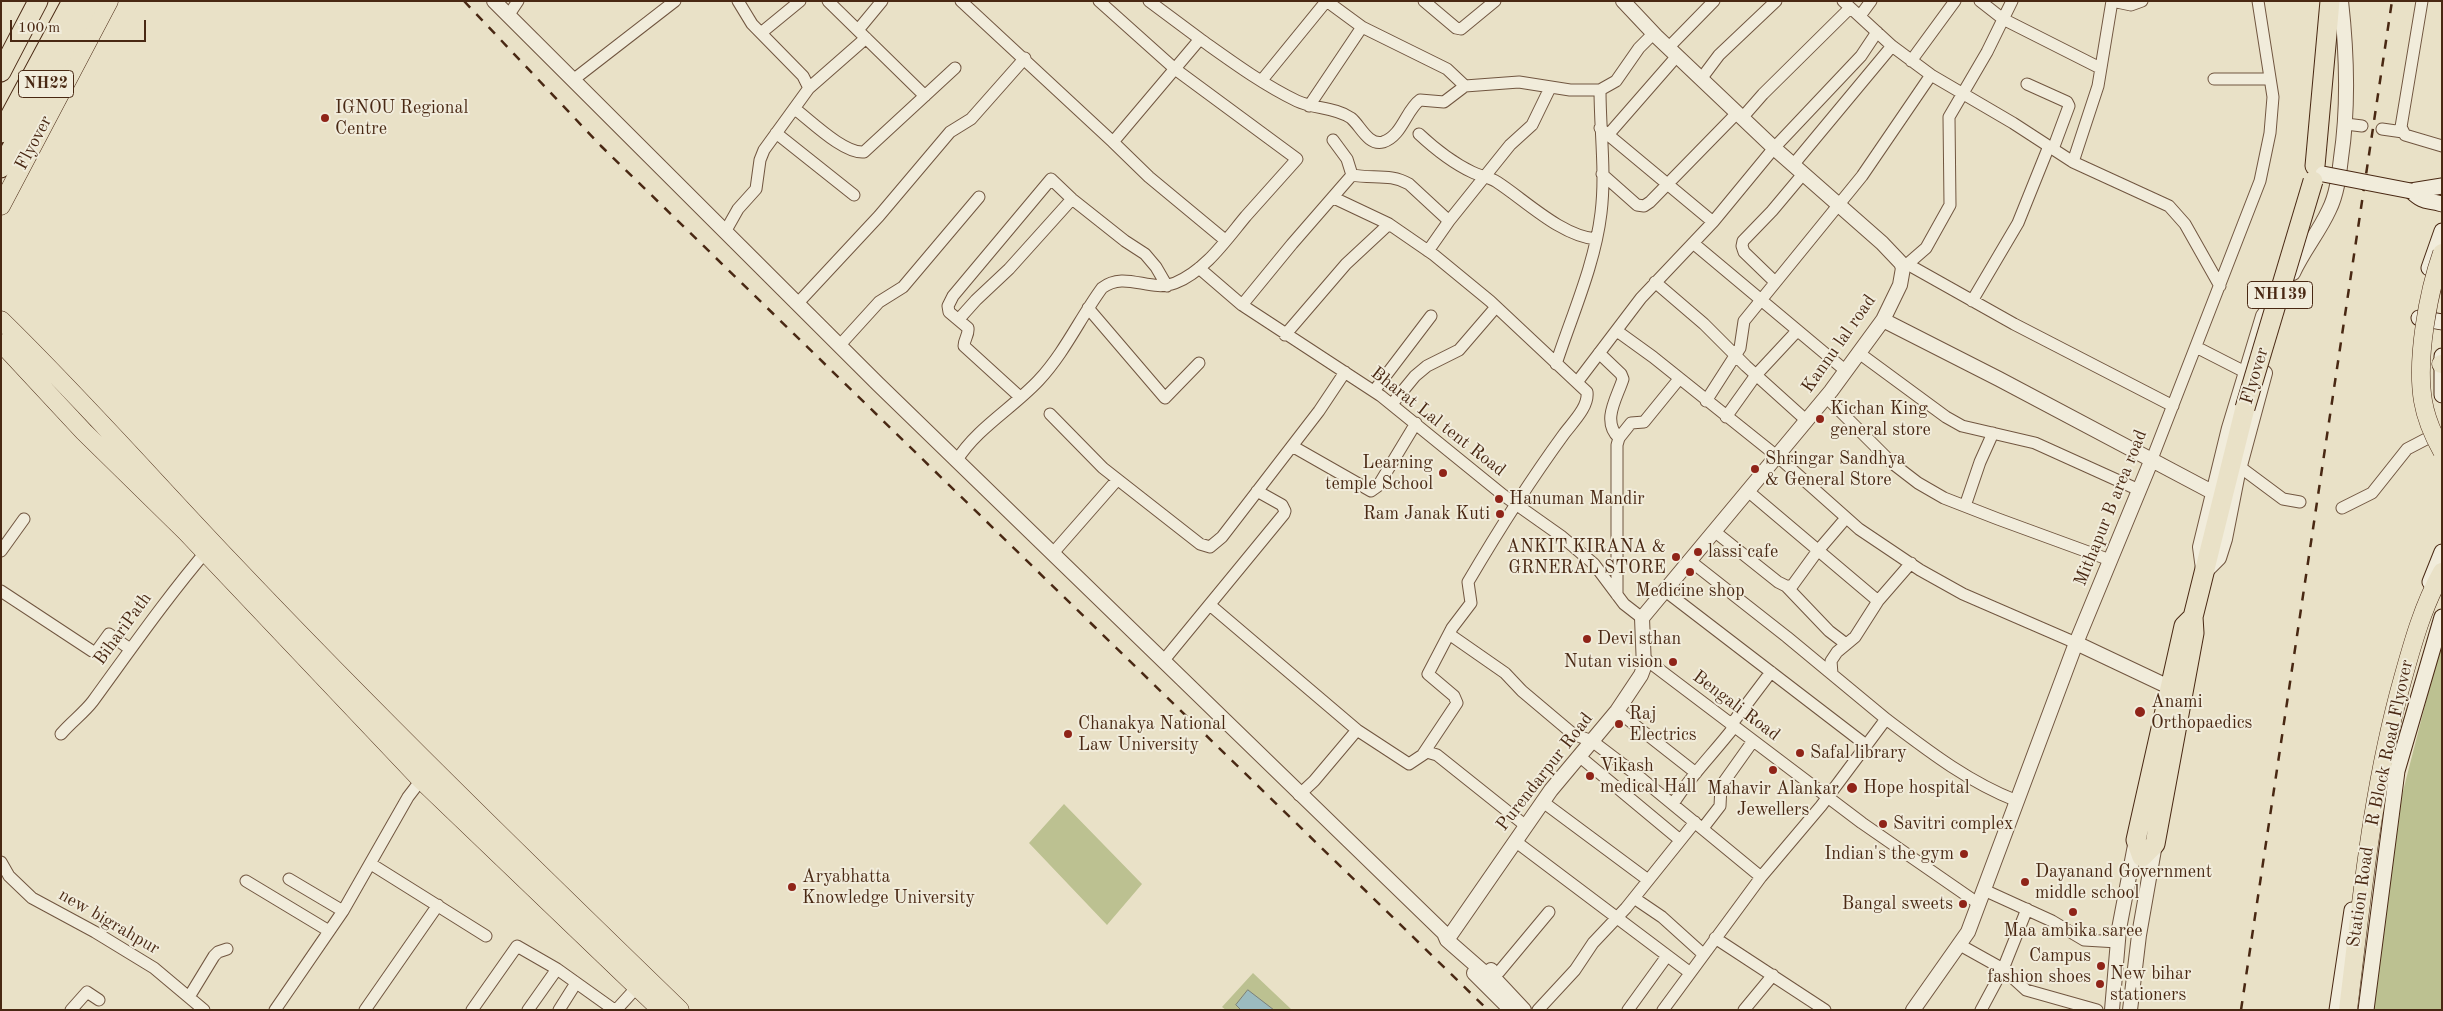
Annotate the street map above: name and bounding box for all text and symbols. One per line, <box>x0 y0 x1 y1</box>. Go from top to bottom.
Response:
scale bar <box>12 10 149 42</box>
text: 100 m <box>18 21 60 36</box>
road number: NH22 <box>18 70 74 98</box>
place label: IGNOU Regional Centre <box>335 97 468 140</box>
street label: Flyover <box>11 112 57 174</box>
marker: IGNOU Regional Centre <box>319 112 331 124</box>
road number: NH139 <box>2248 282 2312 308</box>
street label: Kannu lal road <box>1797 291 1881 397</box>
street label: Flyover <box>2236 345 2274 407</box>
street label: Bharat Lal tent Road <box>1366 363 1510 481</box>
place label: Kichan King general store <box>1830 398 1931 440</box>
marker: Kichan King general store <box>1814 413 1826 425</box>
street label: Mithapur B area road <box>2070 427 2152 589</box>
place label: Shringar Sandhya & General Store <box>1765 448 1906 490</box>
place label: Learning temple School <box>1325 452 1433 494</box>
marker: Shringar Sandhya & General Store <box>1749 463 1761 475</box>
marker: Learning temple School <box>1437 467 1449 479</box>
place label: Hanuman Mandir <box>1509 488 1645 510</box>
marker: Hanuman Mandir <box>1493 493 1505 505</box>
place label: Ram Janak Kuti <box>1363 503 1490 525</box>
marker: Ram Janak Kuti <box>1494 508 1506 520</box>
place label: ANKIT KIRANA & GRNERAL STORE <box>1506 536 1666 578</box>
place label: lassi cafe <box>1708 541 1778 563</box>
marker: lassi cafe <box>1692 546 1704 558</box>
marker: ANKIT KIRANA & GRNERAL STORE <box>1670 551 1682 563</box>
marker: Medicine shop <box>1684 566 1696 578</box>
place label: Medicine shop <box>1635 580 1745 602</box>
street label: BihariPath <box>89 588 157 670</box>
place label: Devi sthan <box>1597 628 1681 650</box>
marker: Devi sthan <box>1581 633 1593 645</box>
place label: Nutan vision <box>1564 651 1663 673</box>
marker: Nutan vision <box>1667 656 1679 668</box>
street label: R Block Road Flyover <box>2362 658 2418 828</box>
street label: Bengali Road <box>1688 666 1784 746</box>
place label: Anami Orthopaedics <box>2151 691 2252 734</box>
place label: Raj Electrics <box>1629 703 1697 746</box>
marker: Anami Orthopaedics <box>2133 705 2147 719</box>
street label: Purendarpur Road <box>1492 708 1598 836</box>
place label: Chanakya National Law University <box>1078 713 1226 756</box>
marker: Raj Electrics <box>1613 718 1625 730</box>
marker: Chanakya National Law University <box>1062 728 1074 740</box>
place label: Safal library <box>1810 742 1907 764</box>
marker: Safal library <box>1794 747 1806 759</box>
place label: Vikash medical Hall <box>1600 755 1696 798</box>
marker: Mahavir Alankar Jewellers <box>1767 764 1779 776</box>
marker: Vikash medical Hall <box>1584 770 1596 782</box>
place label: Hope hospital <box>1863 777 1970 799</box>
place label: Mahavir Alankar Jewellers <box>1707 778 1839 821</box>
marker: Hope hospital <box>1845 781 1859 795</box>
place label: Savitri complex <box>1893 813 2013 835</box>
marker: Savitri complex <box>1877 818 1889 830</box>
place label: Indian's the gym <box>1824 843 1954 865</box>
street label: Station Road <box>2343 845 2379 949</box>
marker: Indian's the gym <box>1958 848 1970 860</box>
place label: Dayanand Government middle school <box>2035 861 2212 904</box>
place label: Aryabhatta Knowledge University <box>802 866 975 909</box>
marker: Dayanand Government middle school <box>2019 876 2031 888</box>
marker: Aryabhatta Knowledge University <box>786 881 798 893</box>
street label: new bigrahpur <box>55 884 163 960</box>
place label: Bangal sweets <box>1842 893 1953 915</box>
marker: Bangal sweets <box>1957 898 1969 910</box>
marker: Maa ambika saree <box>2067 906 2079 918</box>
place label: Maa ambika saree <box>2003 920 2143 942</box>
place label: Campus fashion shoes <box>1987 945 2091 988</box>
marker: Campus fashion shoes <box>2095 960 2107 972</box>
place label: New bihar stationers <box>2110 963 2191 1006</box>
marker: New bihar stationers <box>2094 978 2106 990</box>

